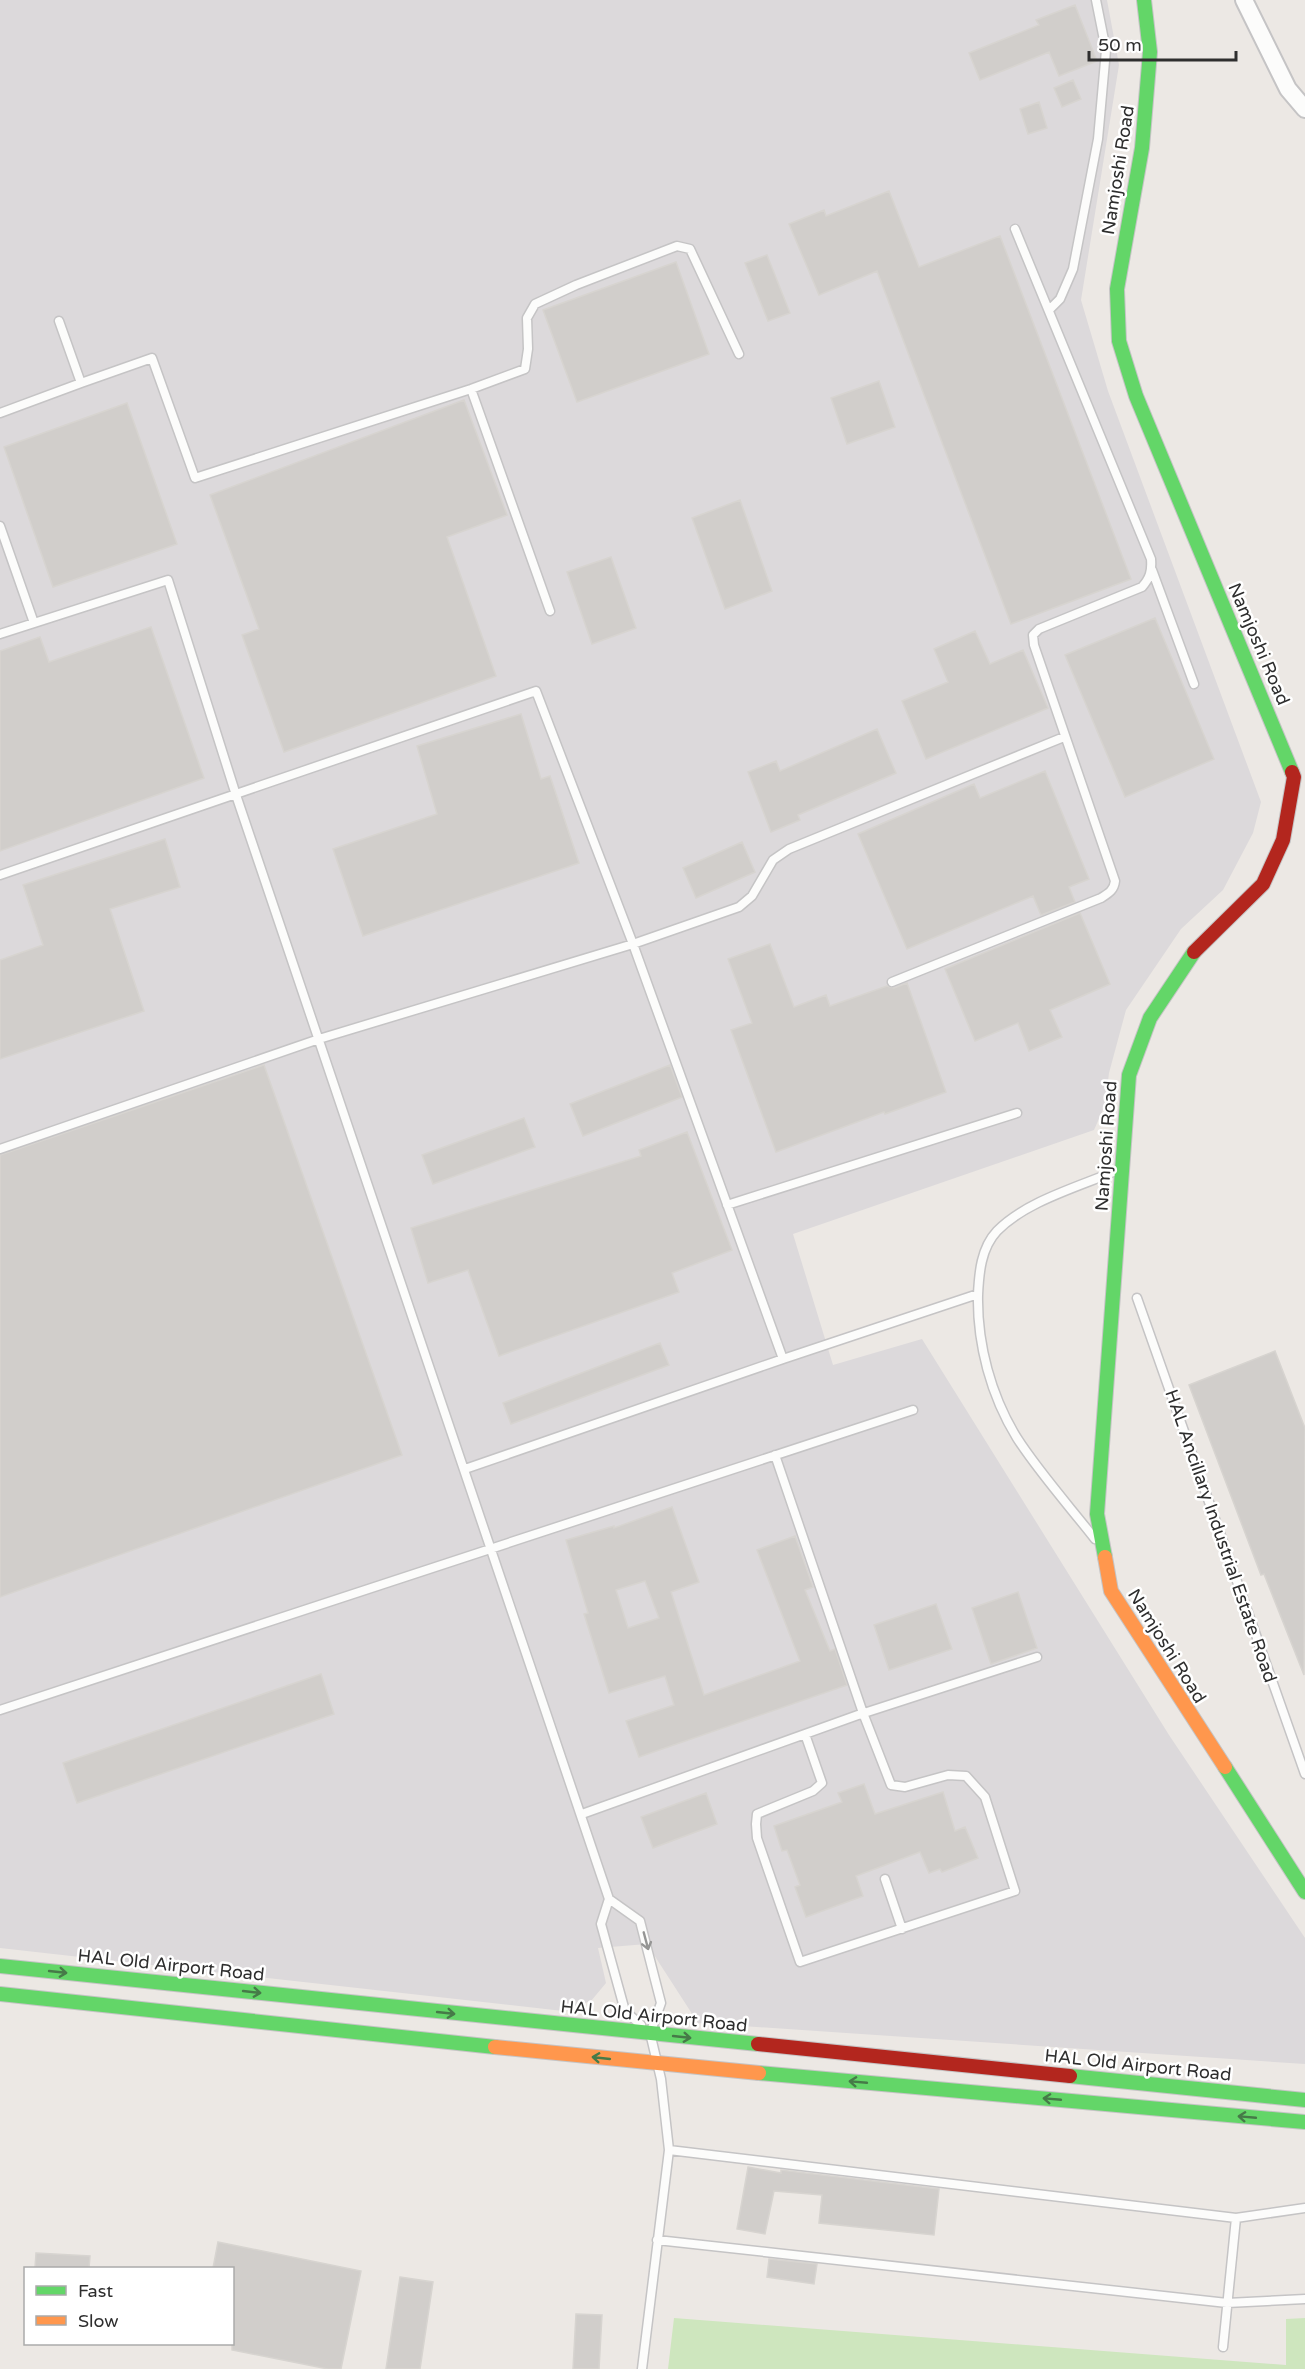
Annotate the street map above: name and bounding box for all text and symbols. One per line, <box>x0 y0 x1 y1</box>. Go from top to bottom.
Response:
scale bar <box>1089 24 1236 62</box>
text: 50 m <box>1098 34 1142 56</box>
street label: Namjoshi Road <box>1097 104 1139 236</box>
street label: Namjoshi Road <box>1223 580 1295 708</box>
street label: Namjoshi Road <box>1090 1080 1122 1212</box>
street label: HAL Ancillary Industrial Estate Road <box>1160 1386 1282 1686</box>
street label: Namjoshi Road <box>1123 1585 1211 1707</box>
one-way arrow <box>641 1931 652 1950</box>
street label: HAL Old Airport Road <box>77 1944 265 1986</box>
one-way arrow <box>48 1967 68 1978</box>
one-way arrow <box>242 1987 262 1998</box>
street label: HAL Old Airport Road <box>560 1995 748 2037</box>
one-way arrow <box>436 2007 455 2018</box>
one-way arrow <box>671 2032 691 2043</box>
street label: HAL Old Airport Road <box>1044 2044 1232 2086</box>
one-way arrow <box>592 2052 612 2063</box>
one-way arrow <box>849 2076 869 2087</box>
one-way arrow <box>1043 2093 1063 2104</box>
one-way arrow <box>1237 2111 1257 2122</box>
legend <box>24 2267 234 2345</box>
text: Fast <box>78 2280 113 2302</box>
text: Slow <box>78 2310 119 2332</box>

